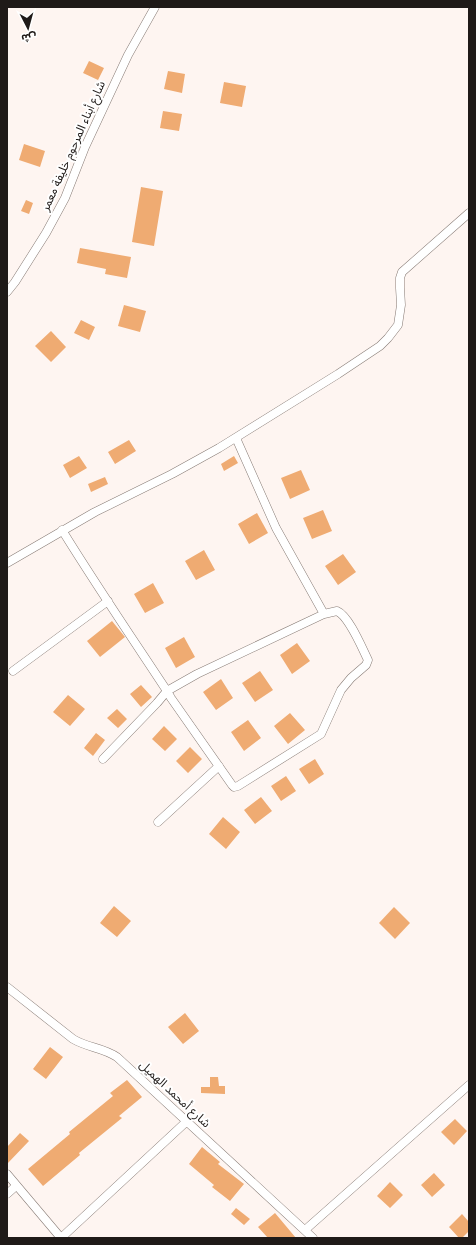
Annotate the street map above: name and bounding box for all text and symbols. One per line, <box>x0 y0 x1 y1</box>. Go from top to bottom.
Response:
north arrow <box>8 8 48 48</box>
text: ش <box>21 29 37 46</box>
street label: شارع أبناء المرحوم خليفة معمر <box>37 78 110 215</box>
street label: شارع أمحمد الهميل <box>135 1057 214 1132</box>

